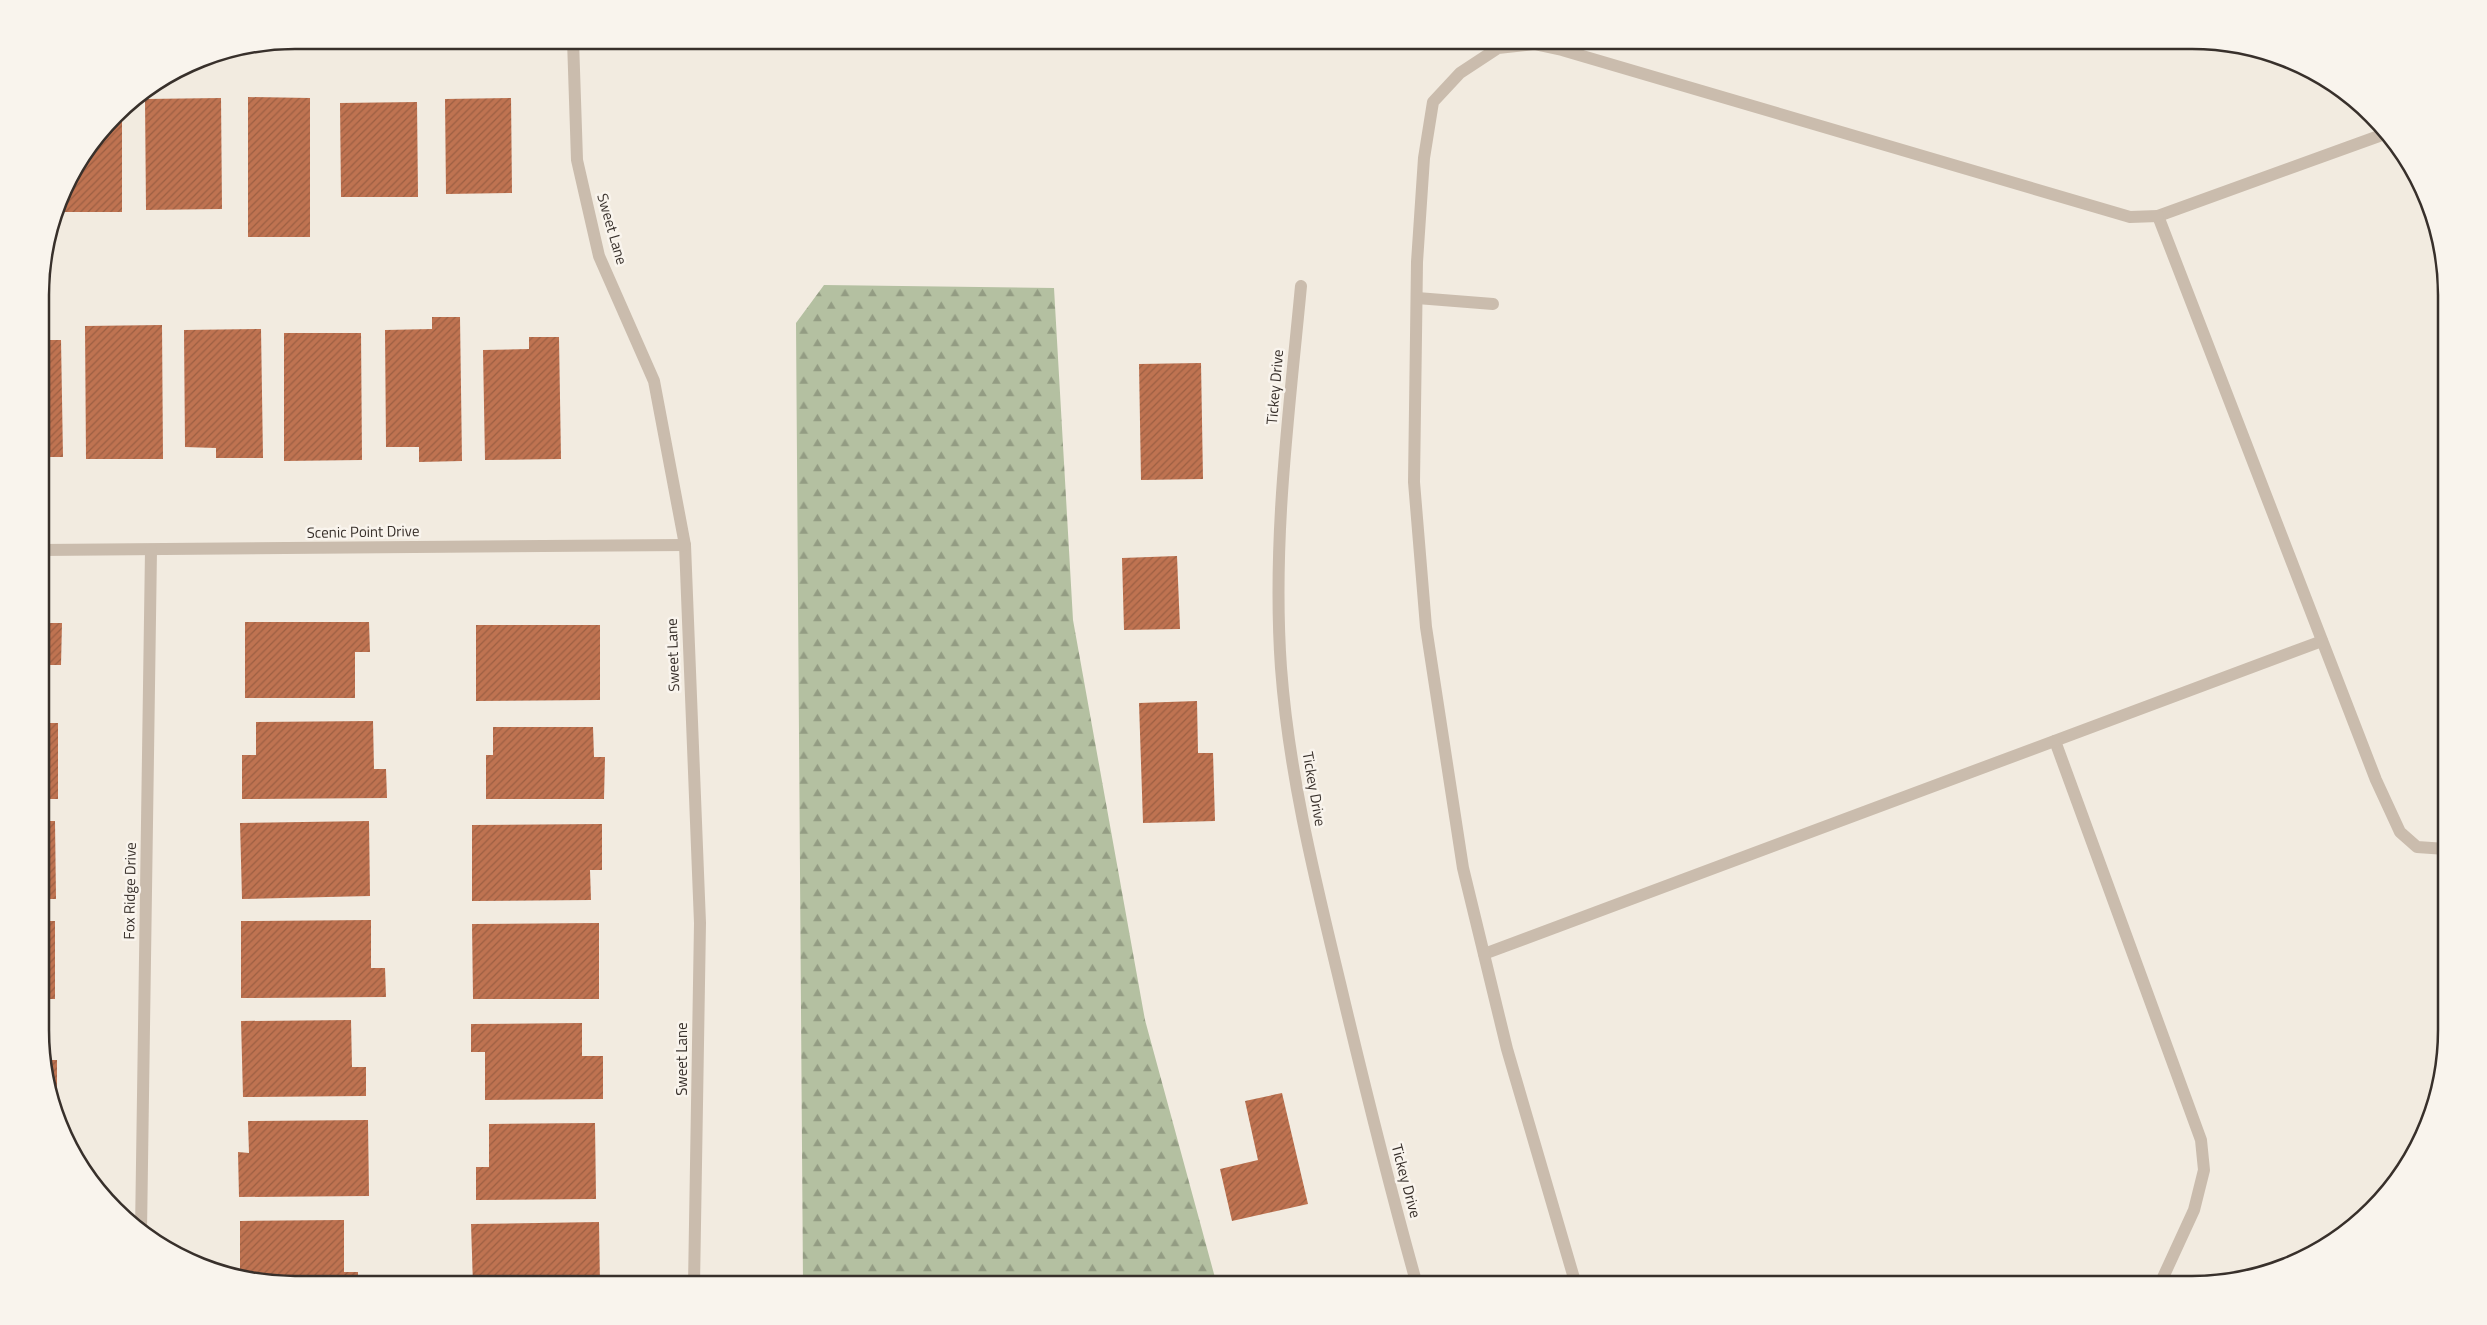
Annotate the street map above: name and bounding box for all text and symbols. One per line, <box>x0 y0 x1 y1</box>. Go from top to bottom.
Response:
street label: Sweet Lane <box>591 190 634 267</box>
street label: Tickey Drive <box>1260 348 1289 426</box>
street label: Scenic Point Drive <box>306 519 420 544</box>
street label: Sweet Lane <box>660 618 685 692</box>
street label: Tickey Drive <box>1297 750 1332 828</box>
street label: Fox Ridge Drive <box>117 842 142 940</box>
street label: Sweet Lane <box>670 1022 693 1096</box>
street label: Tickey Drive <box>1386 1141 1427 1220</box>

